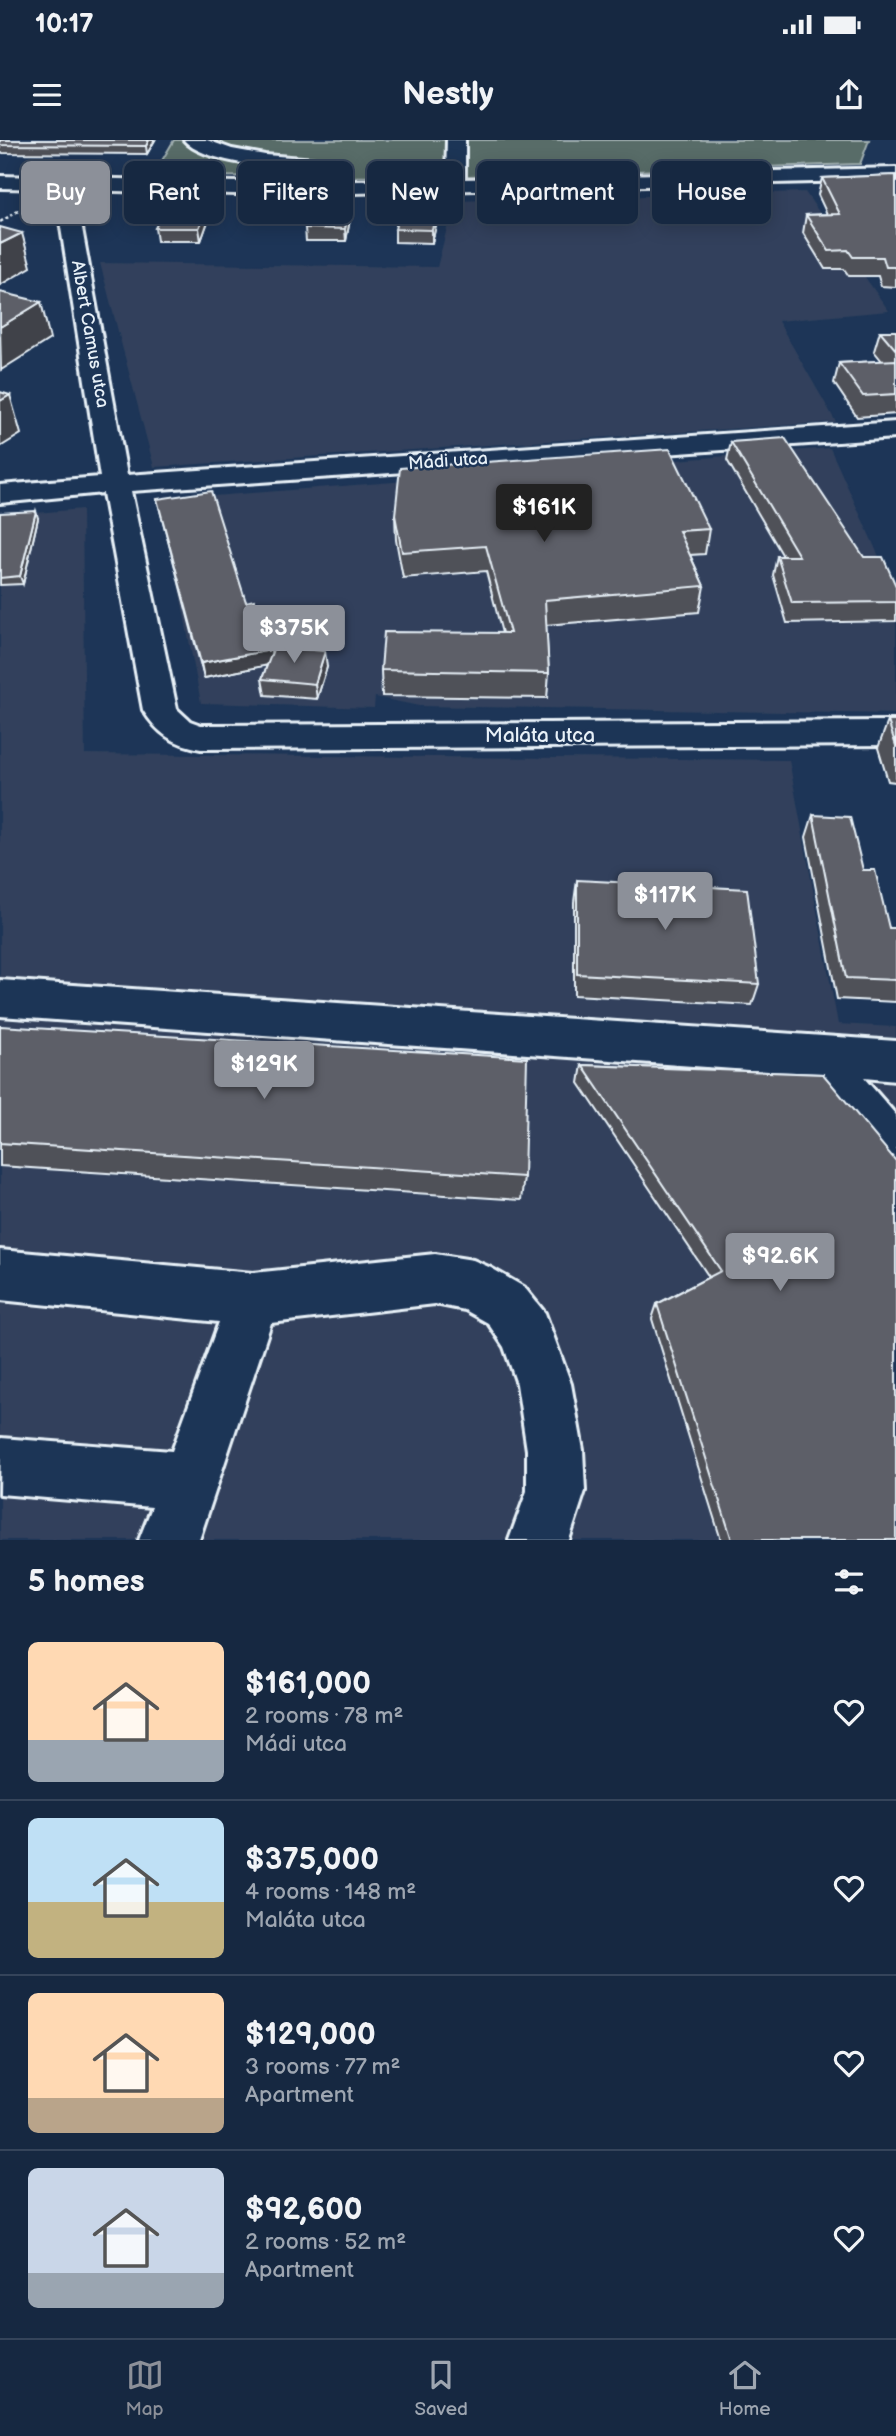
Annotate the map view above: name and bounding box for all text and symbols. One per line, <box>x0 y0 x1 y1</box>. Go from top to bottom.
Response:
text: 10:17 <box>35 9 94 40</box>
text: Nestly <box>402 75 494 114</box>
icon: menu <box>28 76 66 114</box>
icon: share <box>830 76 868 114</box>
chip: Buy <box>21 161 110 224</box>
chip: Rent <box>124 161 224 224</box>
chip: Filters <box>238 161 353 224</box>
chip: New <box>367 161 463 224</box>
chip: Apartment <box>477 161 638 224</box>
chip: House <box>652 161 771 224</box>
street label: Albert Camus utca <box>67 259 113 409</box>
street label: Mádi utca <box>407 448 489 474</box>
pin: $161K <box>495 484 593 544</box>
text: $161K <box>512 493 576 521</box>
pin: $375K <box>245 606 343 665</box>
text: $375K <box>259 614 329 642</box>
street label: Maláta utca <box>485 723 595 748</box>
pin: $117K <box>616 872 714 932</box>
text: $117K <box>634 881 696 909</box>
pin: $129K <box>215 1042 313 1101</box>
text: $129K <box>230 1050 298 1078</box>
pin: $92.6K <box>723 1234 837 1293</box>
text: $92.6K <box>741 1242 819 1270</box>
icon: filters <box>830 1563 868 1601</box>
text: 5 homes <box>28 1564 145 1600</box>
text: $161,000 <box>245 1666 371 1702</box>
icon: home <box>84 1670 168 1754</box>
icon: heart <box>830 1693 868 1731</box>
text: 2 rooms · 78 m² <box>245 1702 403 1730</box>
text: Mádi utca <box>245 1730 347 1758</box>
text: $375,000 <box>245 1842 379 1878</box>
icon: home <box>84 1846 168 1930</box>
icon: heart <box>830 1869 868 1907</box>
text: 4 rooms · 148 m² <box>245 1878 416 1906</box>
text: Maláta utca <box>245 1906 366 1934</box>
text: $129,000 <box>245 2017 376 2053</box>
icon: home <box>84 2021 168 2105</box>
icon: heart <box>830 2044 868 2082</box>
text: 3 rooms · 77 m² <box>245 2053 401 2081</box>
text: Apartment <box>245 2081 354 2109</box>
text: $92,600 <box>245 2192 363 2228</box>
icon: home <box>84 2196 168 2280</box>
icon: heart <box>830 2219 868 2257</box>
text: 2 rooms · 52 m² <box>245 2228 406 2256</box>
text: Apartment <box>245 2256 354 2284</box>
tab: Map <box>125 2356 164 2421</box>
tab: Saved <box>415 2356 468 2421</box>
tab: Home <box>719 2356 771 2421</box>

